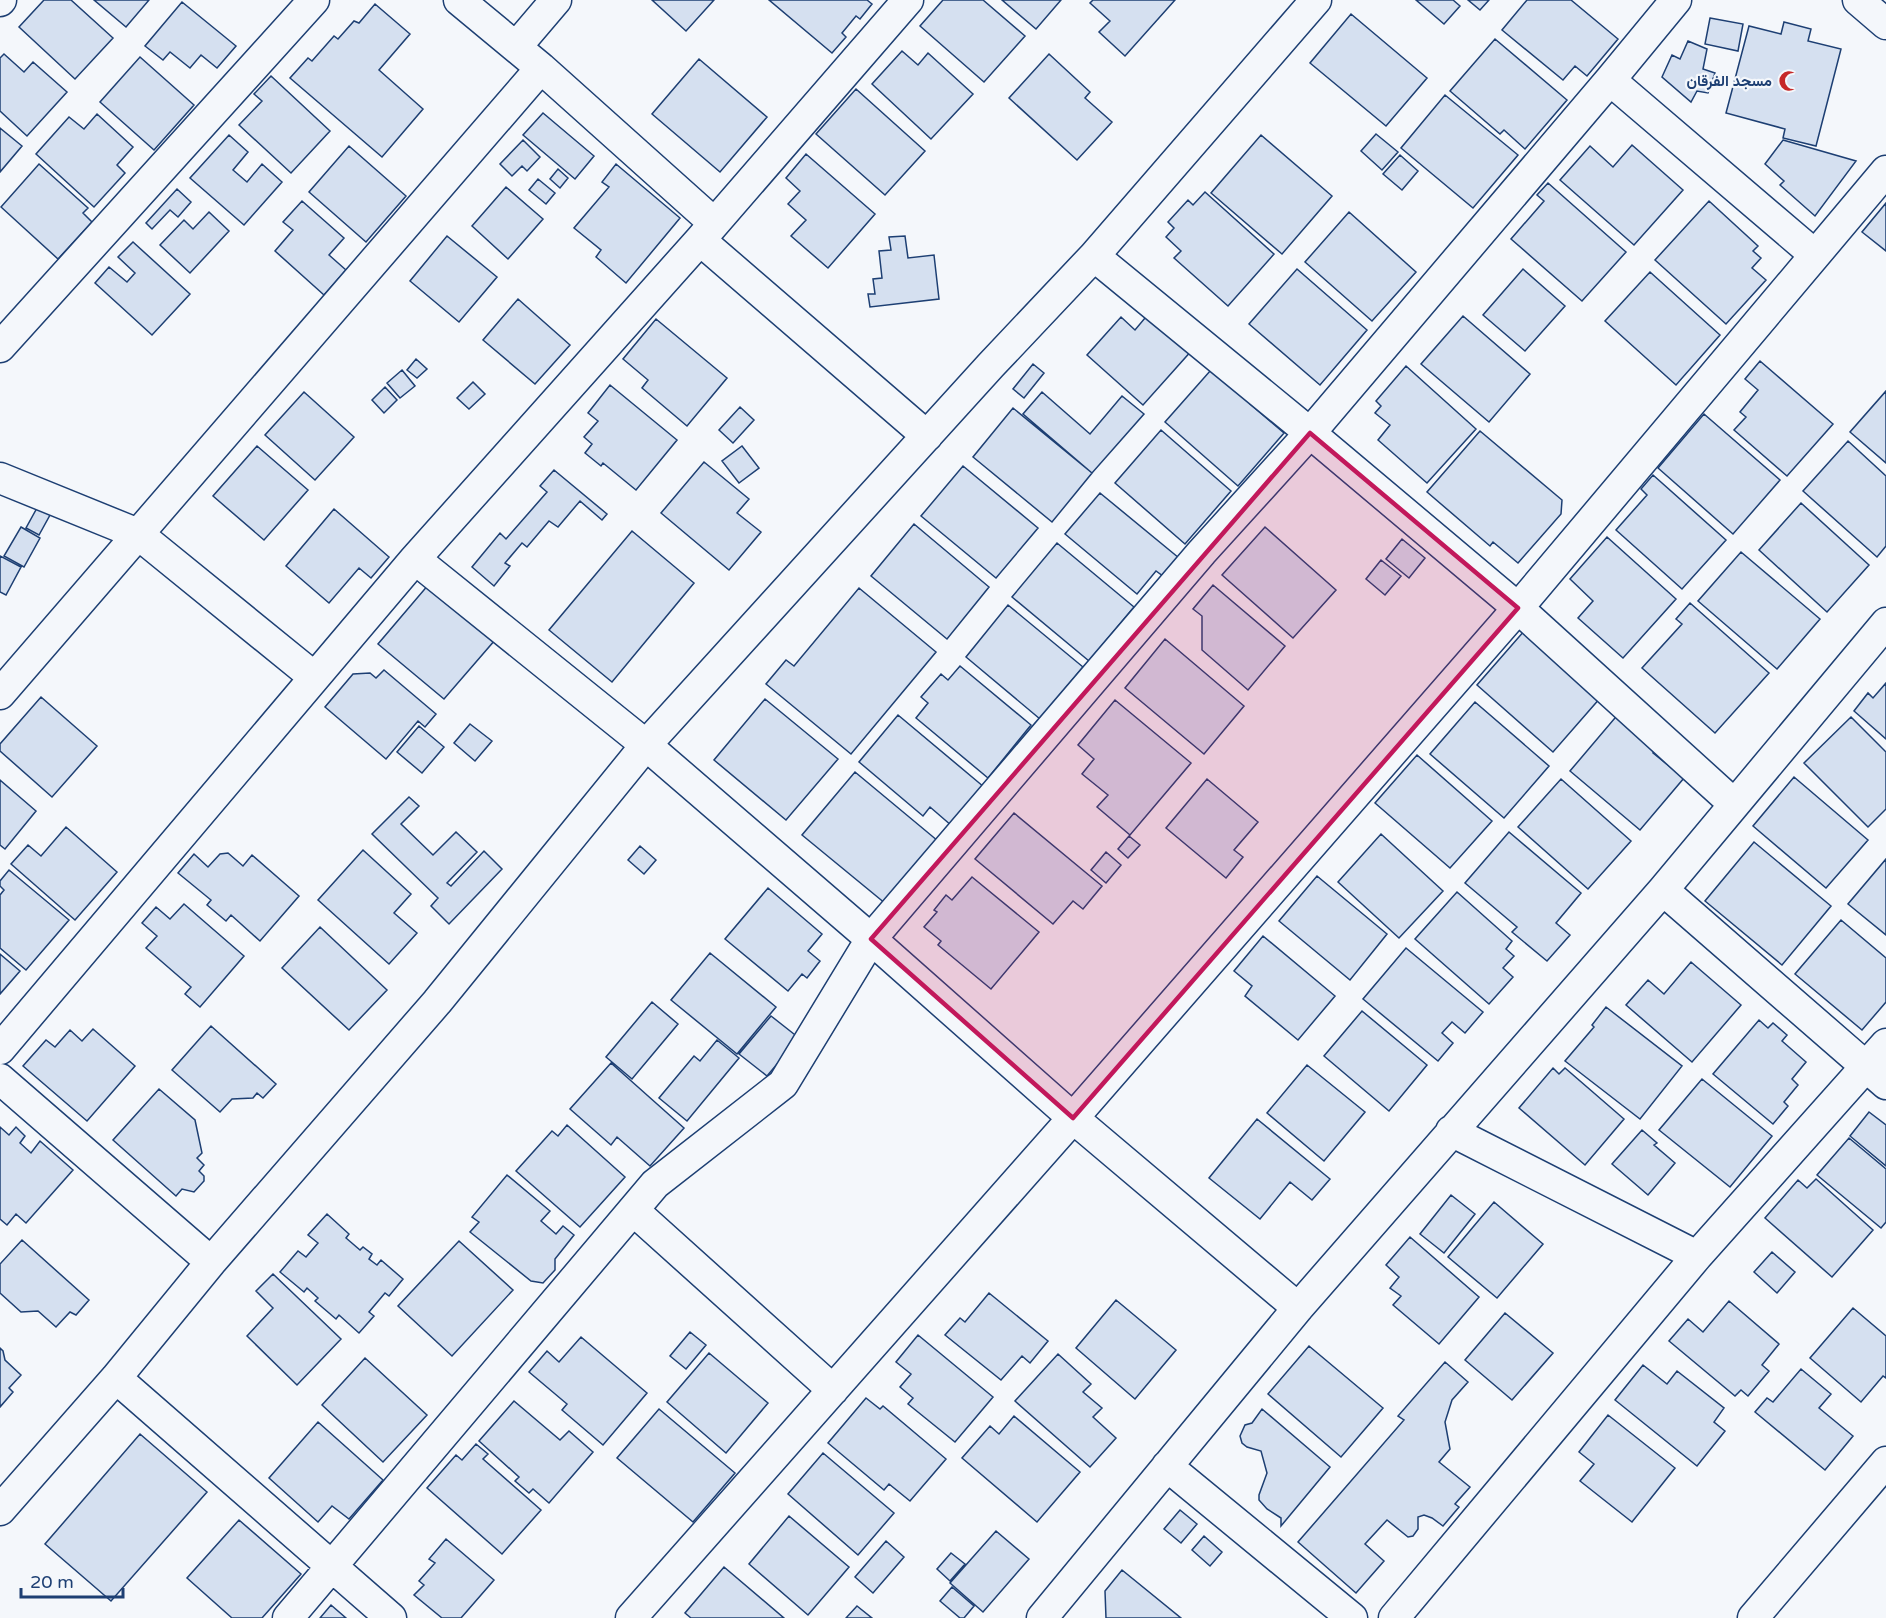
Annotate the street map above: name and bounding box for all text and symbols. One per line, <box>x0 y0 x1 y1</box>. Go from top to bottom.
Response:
mosque icon: مسجد الفرقان <box>1777 69 1801 93</box>
place label: مسجد الفرقان <box>1687 72 1772 90</box>
scale bar <box>21 1561 123 1599</box>
text: 20 m <box>30 1571 74 1593</box>

